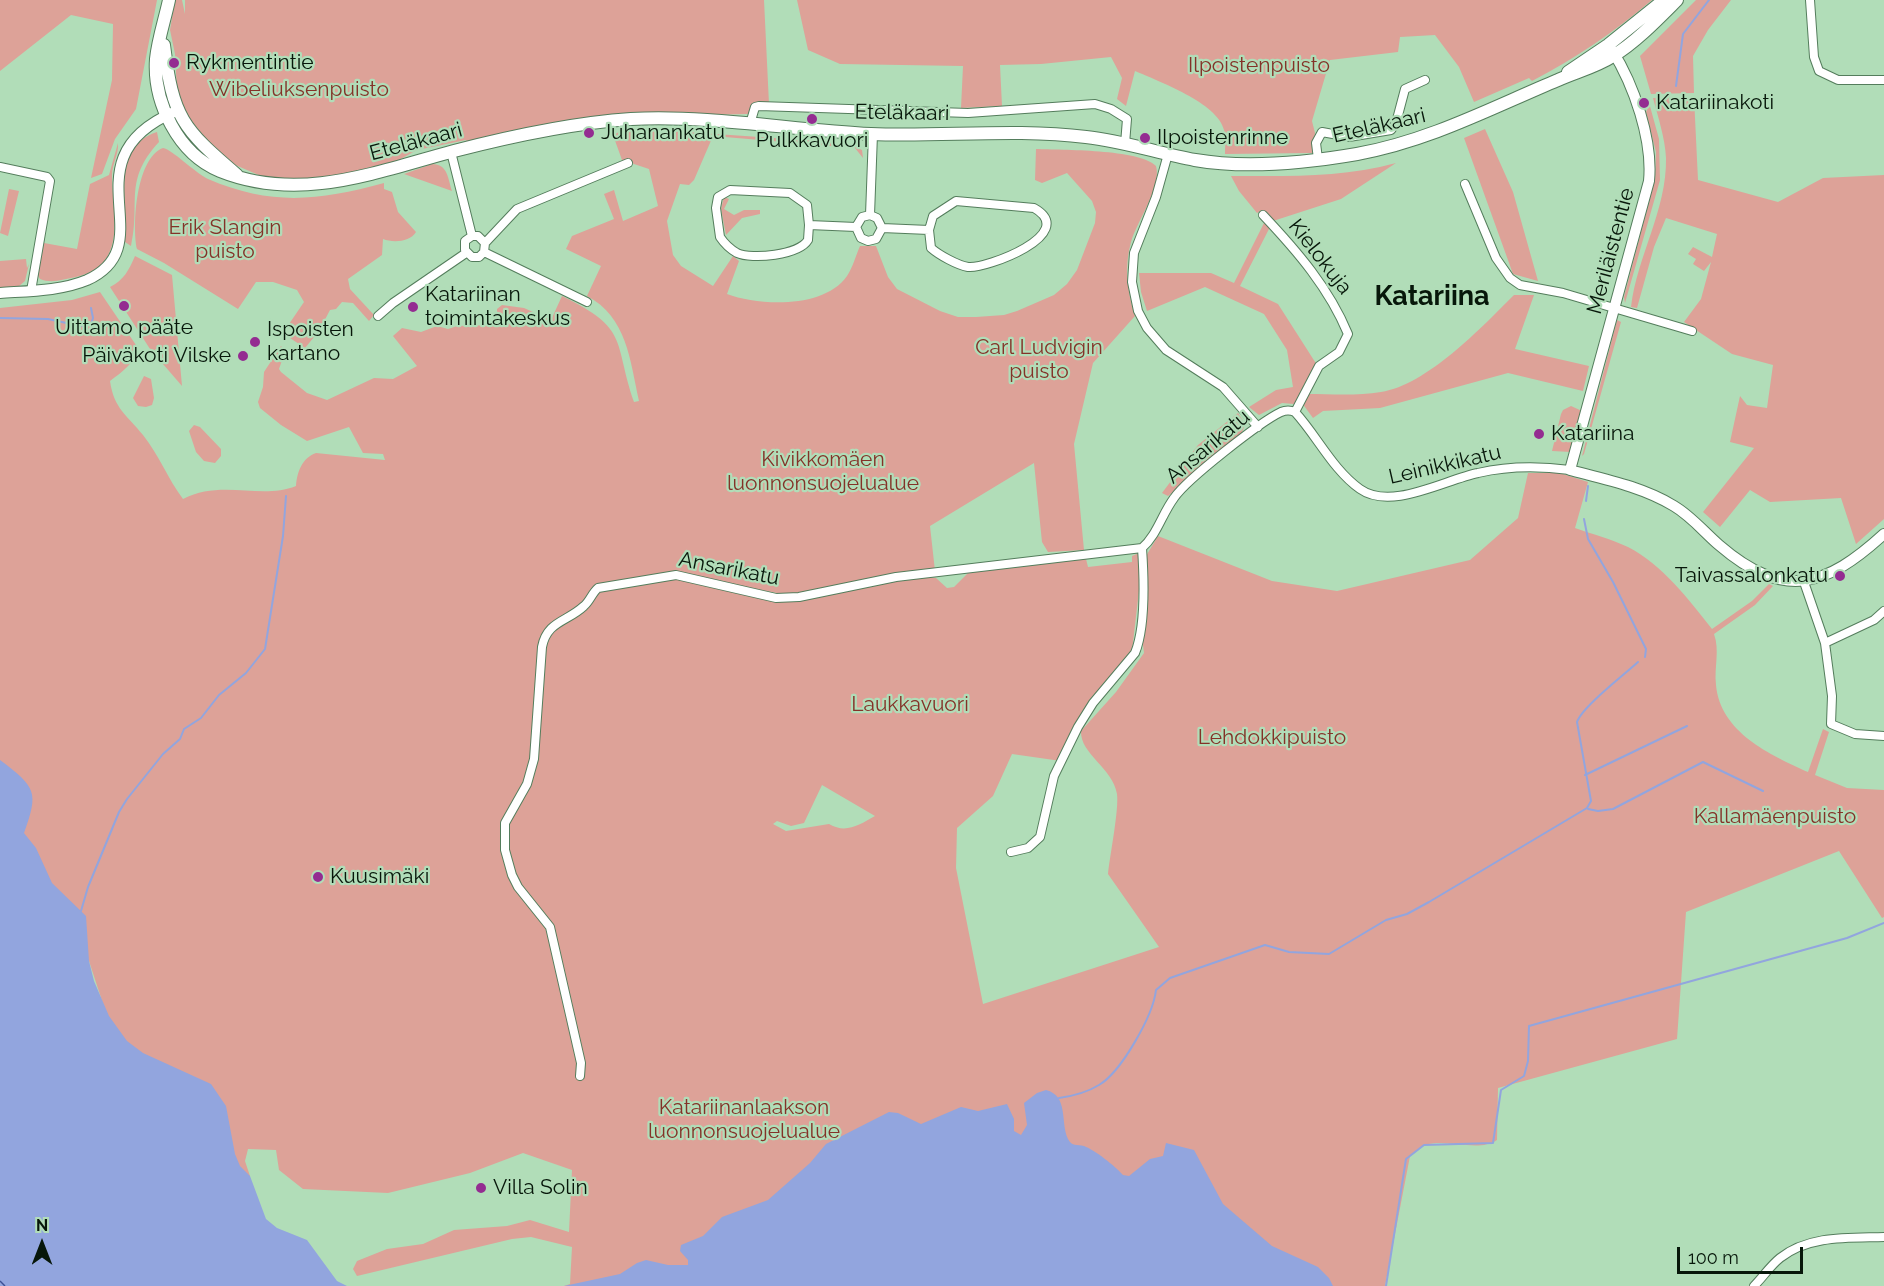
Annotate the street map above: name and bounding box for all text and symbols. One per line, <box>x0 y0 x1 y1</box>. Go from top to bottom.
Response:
place label: Rykmentintie <box>186 50 314 76</box>
park label: Ilpoistenpuisto <box>1188 53 1330 79</box>
marker: Rykmentintie <box>167 56 181 70</box>
park label: Wibeliuksenpuisto <box>209 77 389 103</box>
place label: Katariinakoti <box>1656 90 1774 116</box>
marker: Katariinakoti <box>1637 96 1651 110</box>
street label: Eteläkaari <box>854 100 950 126</box>
street label: Eteläkaari <box>1330 103 1428 149</box>
marker: Pulkkavuori <box>805 112 819 126</box>
street label: Eteläkaari <box>367 118 465 166</box>
place label: Juhanankatu <box>601 120 725 146</box>
place label: Ilpoistenrinne <box>1157 125 1288 151</box>
marker: Juhanankatu <box>582 126 596 140</box>
place label: Pulkkavuori <box>756 128 868 154</box>
marker: Ilpoistenrinne <box>1138 131 1152 145</box>
street label: Meriläistentie <box>1582 185 1640 317</box>
street label: Kielokuja <box>1283 214 1357 300</box>
park label: Erik Slangin puisto <box>168 215 282 265</box>
district label: Katariina <box>1374 281 1490 313</box>
place label: Katariinan toimintakeskus <box>425 282 570 332</box>
marker: Uittamo pääte <box>117 299 131 313</box>
marker: Katariinan toimintakeskus <box>406 300 420 314</box>
place label: Uittamo pääte <box>55 315 193 341</box>
place label: Ispoisten kartano <box>267 317 354 367</box>
marker: Ispoisten kartano <box>248 335 262 349</box>
park label: Carl Ludvigin puisto <box>975 335 1103 385</box>
place label: Päiväkoti Vilske <box>82 343 231 369</box>
marker: Päiväkoti Vilske <box>236 349 250 363</box>
street label: Ansarikatu <box>1161 405 1255 489</box>
place label: Katariina <box>1551 421 1635 447</box>
marker: Katariina <box>1532 427 1546 441</box>
street label: Leinikkikatu <box>1386 440 1504 490</box>
park label: Kivikkomäen luonnonsuojelualue <box>727 447 919 497</box>
street label: Ansarikatu <box>677 547 781 591</box>
place label: Taivassalonkatu <box>1675 563 1828 589</box>
marker: Taivassalonkatu <box>1833 569 1847 583</box>
park label: Laukkavuori <box>851 692 969 718</box>
park label: Lehdokkipuisto <box>1198 725 1346 751</box>
park label: Kallamäenpuisto <box>1694 804 1856 830</box>
place label: Kuusimäki <box>330 864 429 890</box>
marker: Kuusimäki <box>311 870 325 884</box>
park label: Katariinanlaakson luonnonsuojelualue <box>648 1095 840 1145</box>
place label: Villa Solin <box>493 1175 588 1201</box>
marker: Villa Solin <box>474 1181 488 1195</box>
north arrow <box>12 1214 72 1274</box>
text: N <box>36 1216 48 1235</box>
scale bar <box>1680 1235 1806 1273</box>
text: 100 m <box>1688 1247 1739 1268</box>

